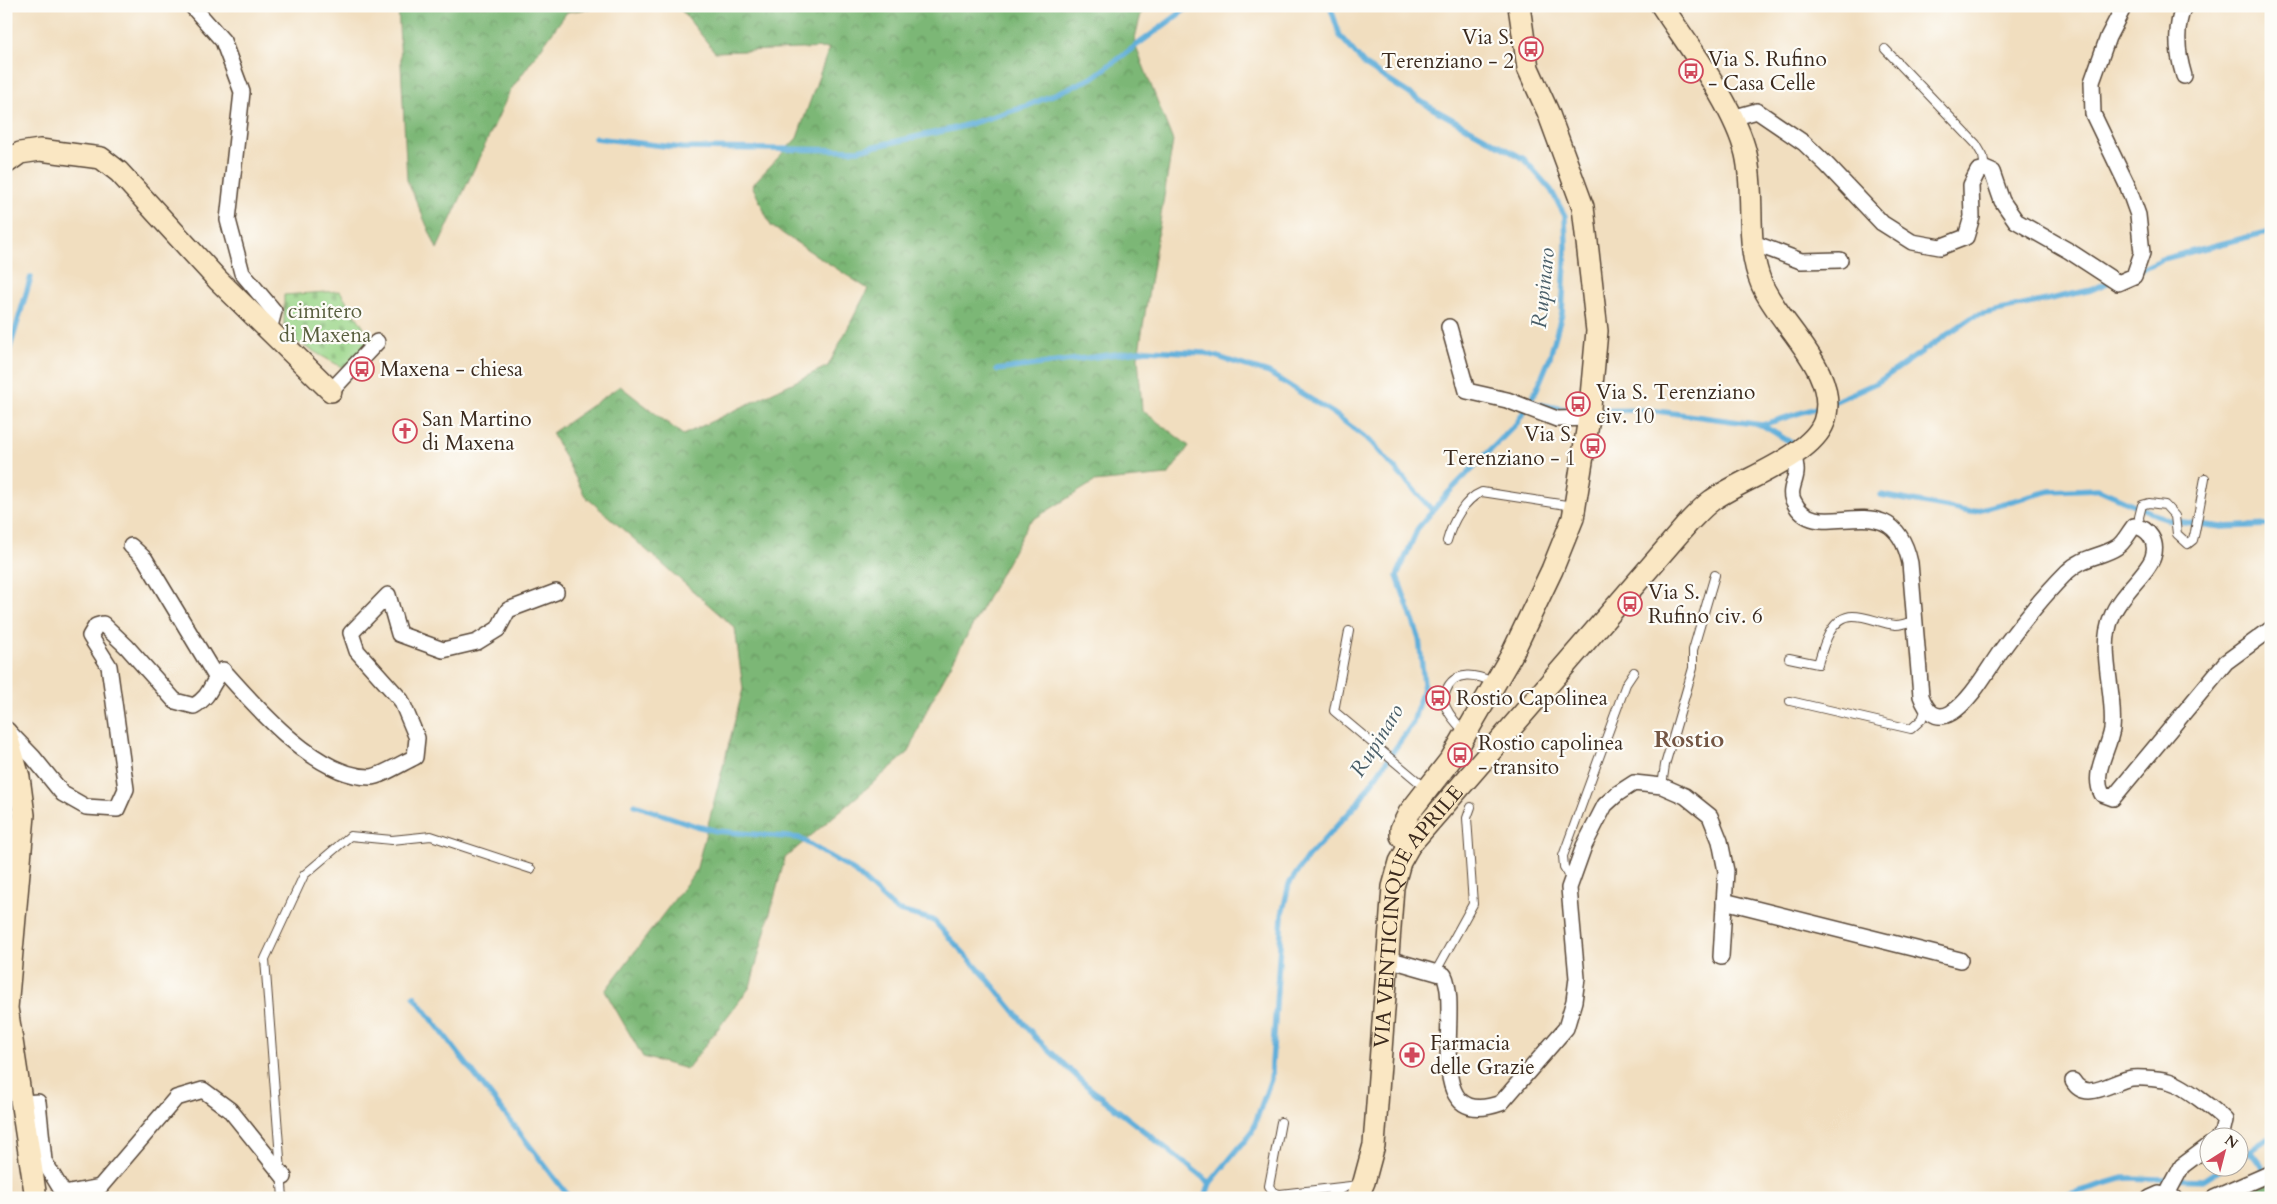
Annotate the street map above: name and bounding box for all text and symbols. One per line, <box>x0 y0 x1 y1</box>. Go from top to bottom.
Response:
place label: Via S. Terenziano - 2 <box>1381 23 1514 76</box>
bus stop icon: Via S. Terenziano - 2 <box>1518 36 1544 62</box>
place label: Via S. Rufino - Casa Celle <box>1708 45 1827 98</box>
bus stop icon: Via S. Rufino - Casa Celle <box>1678 58 1704 84</box>
water label: Rupinaro <box>1524 246 1562 330</box>
park label: cimitero di Maxena <box>279 297 371 350</box>
place label: Maxena - chiesa <box>380 355 523 384</box>
bus stop icon: Maxena - chiesa <box>349 356 375 382</box>
place label: Via S. Terenziano civ. 10 <box>1596 378 1755 431</box>
bus stop icon: Via S. Terenziano civ. 10 <box>1565 391 1591 417</box>
place label: San Martino di Maxena <box>422 405 532 458</box>
church icon: San Martino di Maxena <box>392 418 418 444</box>
place label: Via S. Terenziano - 1 <box>1443 420 1576 473</box>
bus stop icon: Via S. Terenziano - 1 <box>1580 433 1606 459</box>
place label: Via S. Rufino civ. 6 <box>1648 578 1763 631</box>
bus stop icon: Via S. Rufino civ. 6 <box>1617 591 1643 617</box>
place label: Rostio Capolinea <box>1456 684 1608 713</box>
bus stop icon: Rostio Capolinea <box>1425 685 1451 711</box>
water label: Rupinaro <box>1343 698 1411 783</box>
district label: Rostio <box>1654 723 1724 756</box>
place label: Rostio capolinea - transito <box>1478 729 1623 782</box>
bus stop icon: Rostio capolinea - transito <box>1447 742 1473 768</box>
street label: VIA VENTICINQUE APRILE <box>1367 779 1470 1049</box>
place label: Farmacia delle Grazie <box>1430 1029 1535 1082</box>
pharmacy icon: Farmacia delle Grazie <box>1399 1042 1425 1068</box>
north arrow <box>2200 1126 2250 1176</box>
text: N <box>2221 1131 2242 1153</box>

